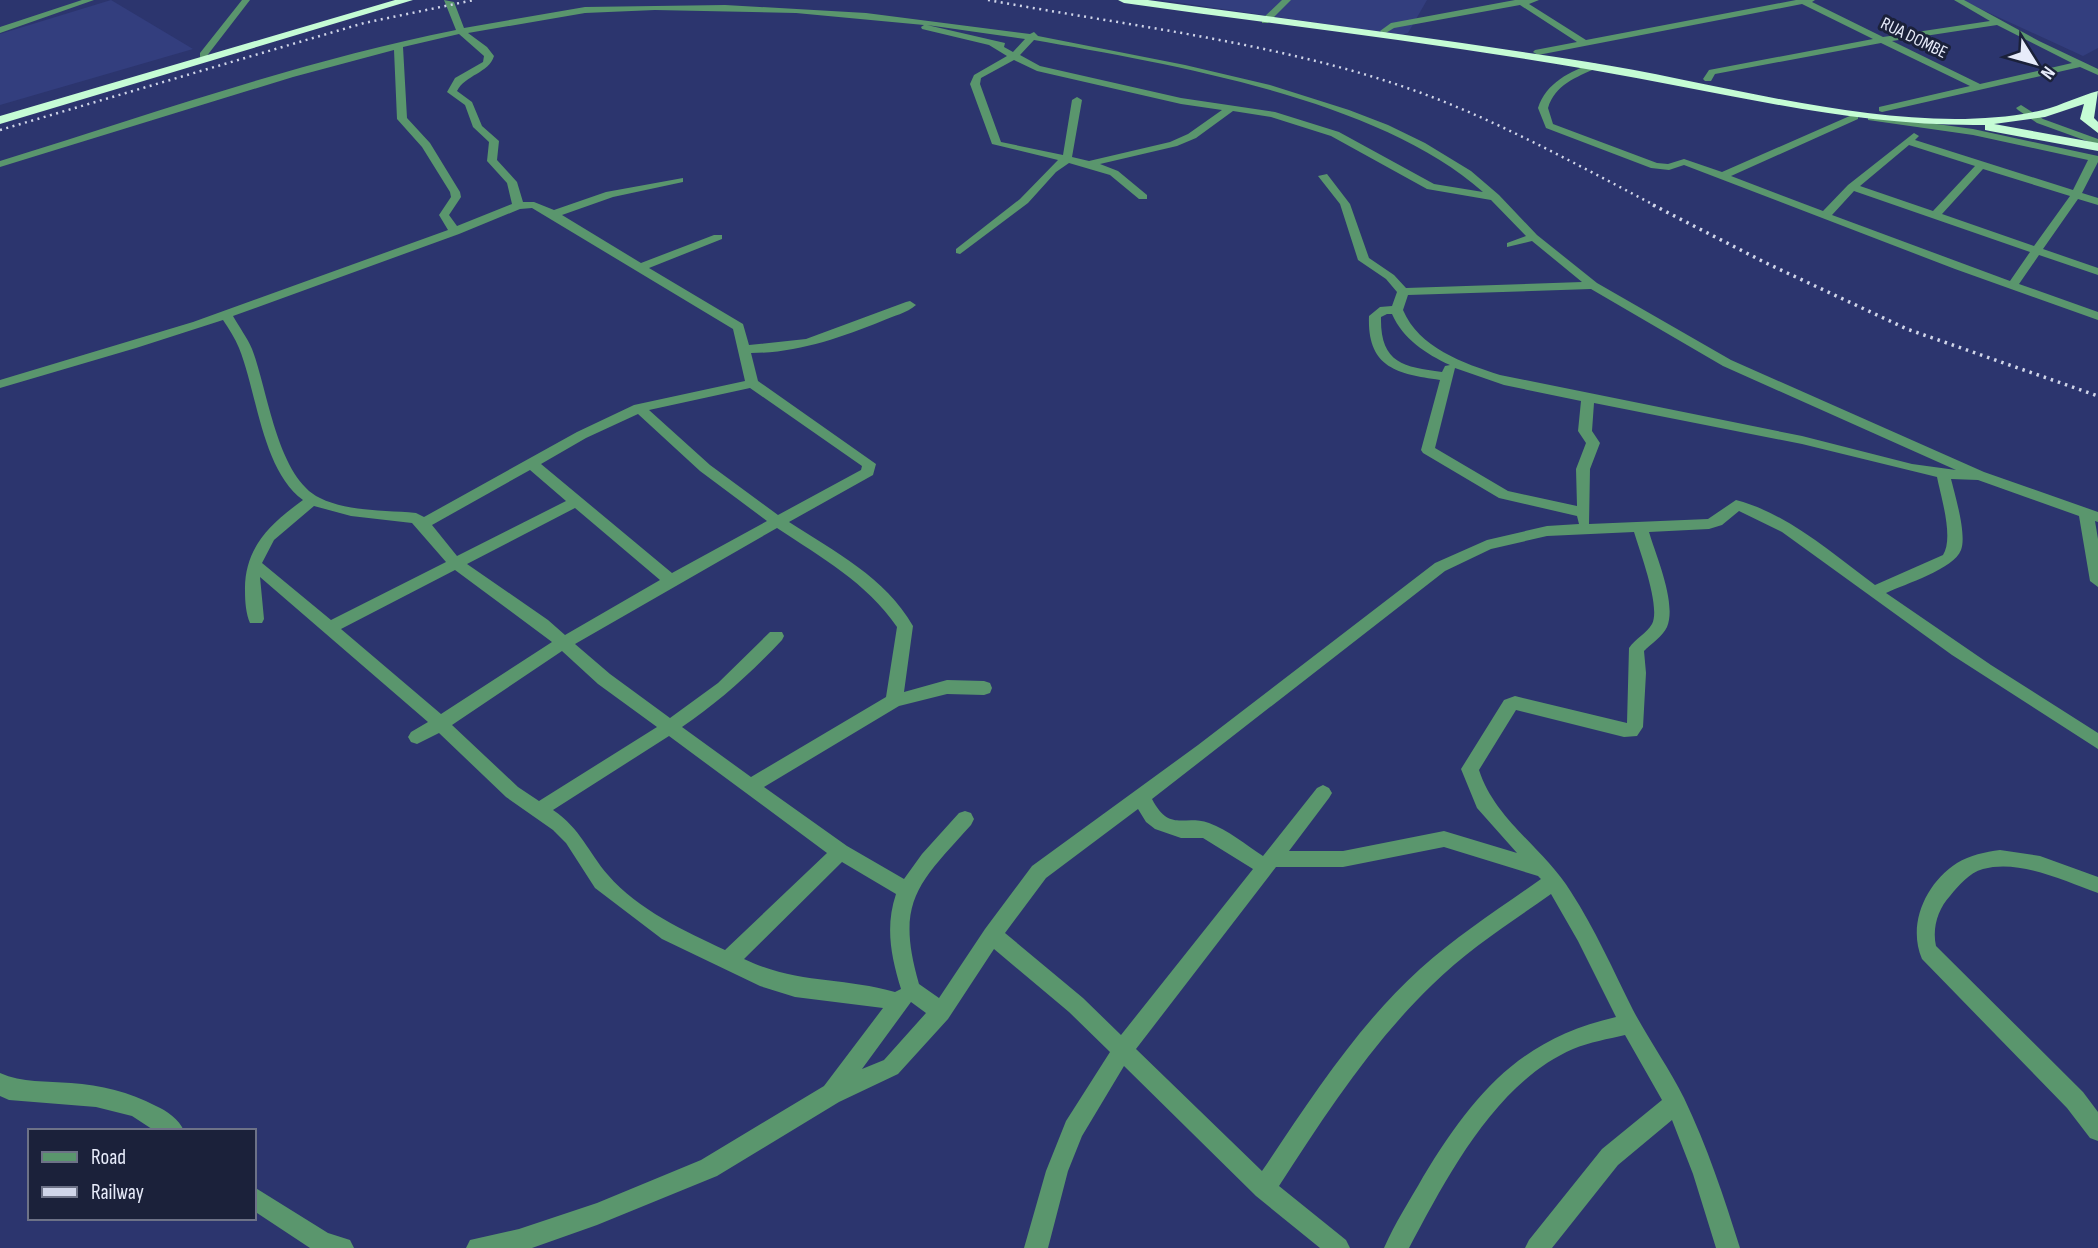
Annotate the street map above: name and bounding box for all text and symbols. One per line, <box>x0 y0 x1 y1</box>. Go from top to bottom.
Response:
street label: RUA DOMBE <box>1877 13 1951 63</box>
north arrow <box>2000 28 2070 98</box>
text: N <box>2035 61 2060 83</box>
legend <box>28 1129 256 1220</box>
text: Road <box>91 1145 126 1170</box>
text: Railway <box>91 1180 144 1205</box>

